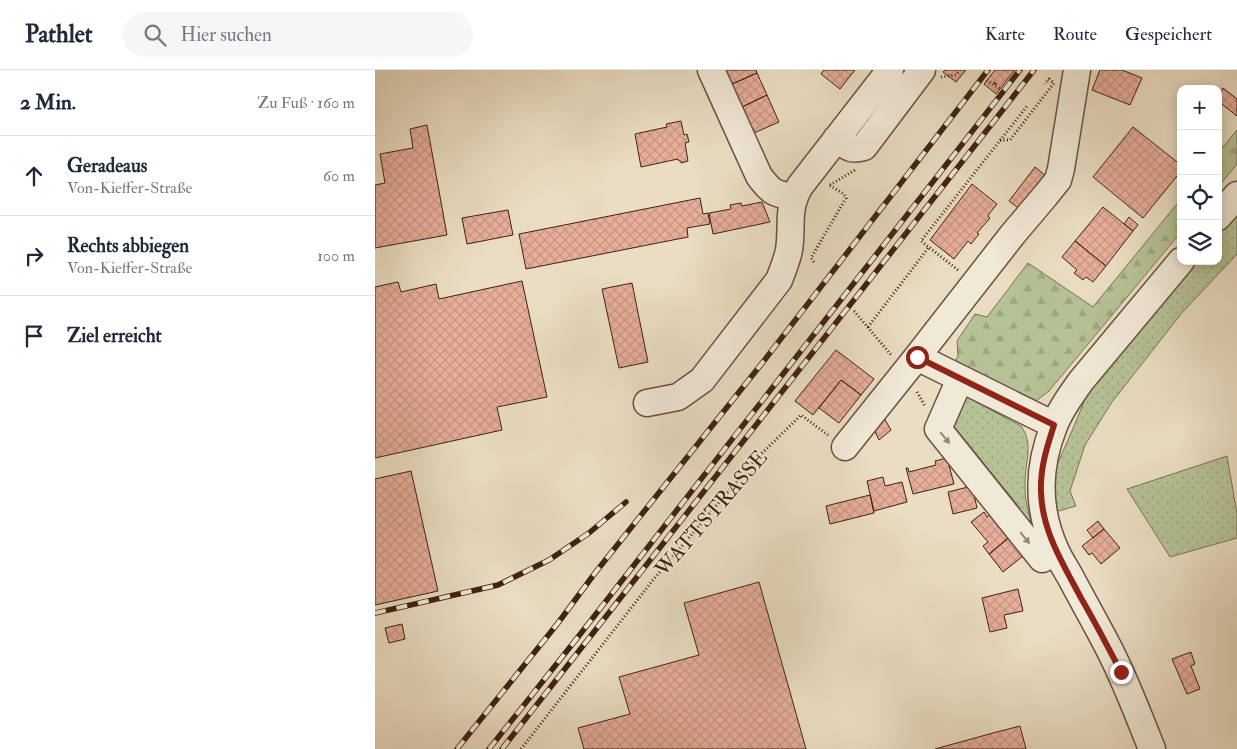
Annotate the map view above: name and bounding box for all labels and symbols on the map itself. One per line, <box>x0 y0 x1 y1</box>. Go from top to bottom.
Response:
route start <box>906 346 929 369</box>
one-way arrow <box>940 431 951 444</box>
street label: WATTSTRASSE <box>649 445 774 583</box>
one-way arrow <box>1020 531 1031 544</box>
route end <box>1110 661 1133 684</box>

